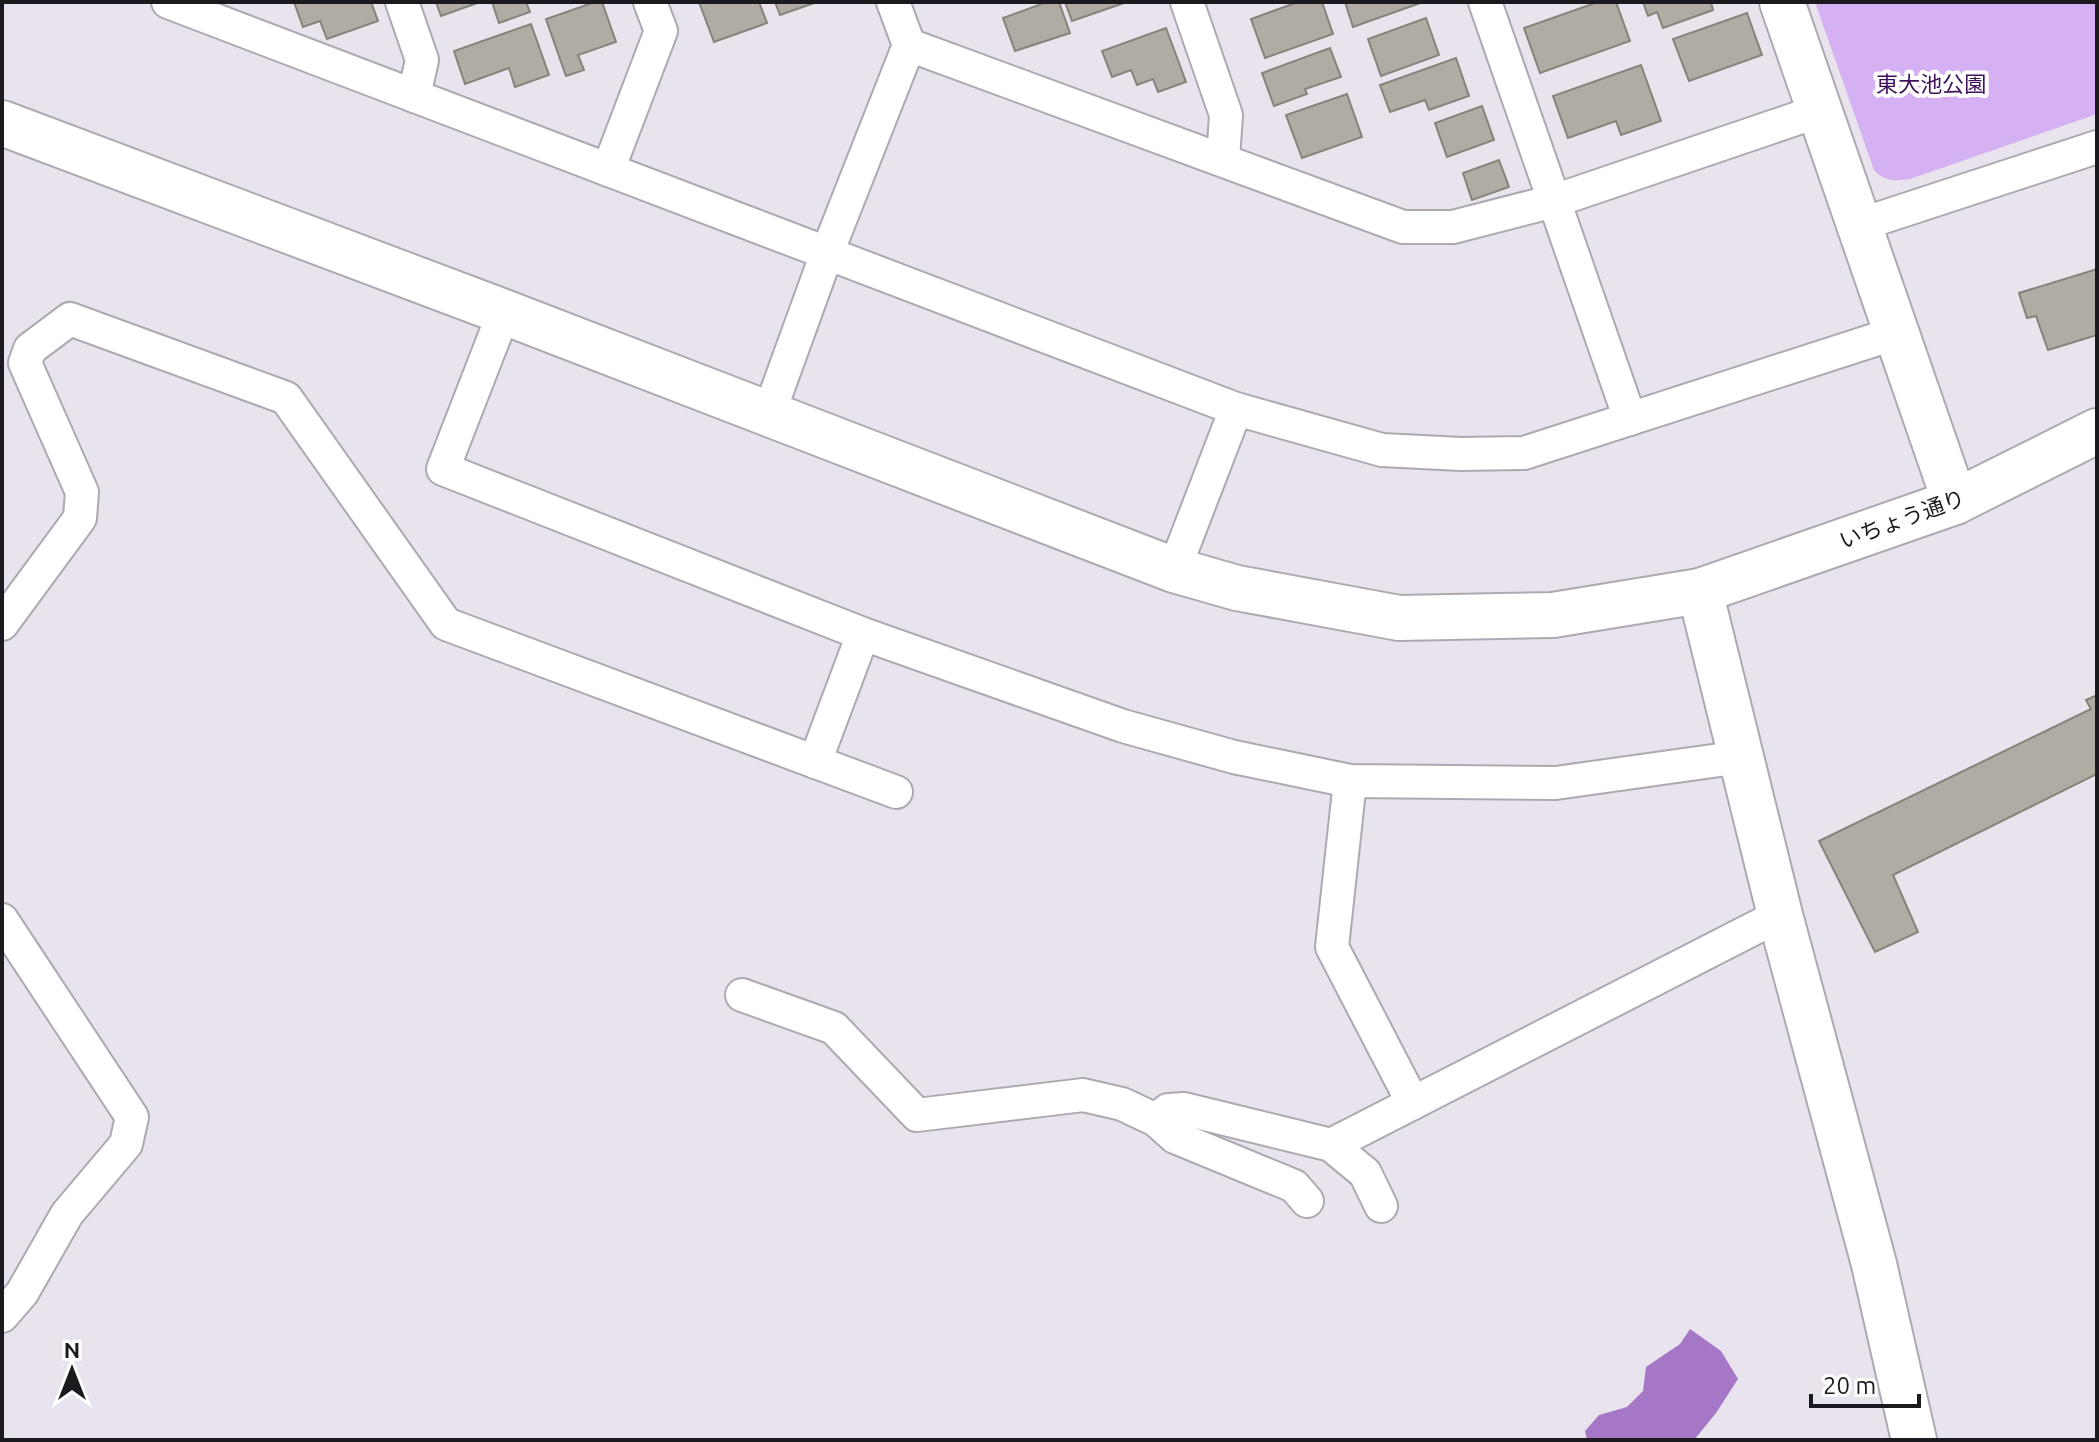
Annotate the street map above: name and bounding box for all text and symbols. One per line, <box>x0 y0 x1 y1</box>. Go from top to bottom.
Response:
park label: 東大池公園 <box>1876 71 1986 96</box>
street label: いちょう通り <box>1836 484 1968 553</box>
north arrow <box>32 1330 112 1410</box>
text: N <box>64 1337 80 1362</box>
scale bar <box>1811 1358 1919 1408</box>
text: 20 m <box>1823 1372 1876 1399</box>

